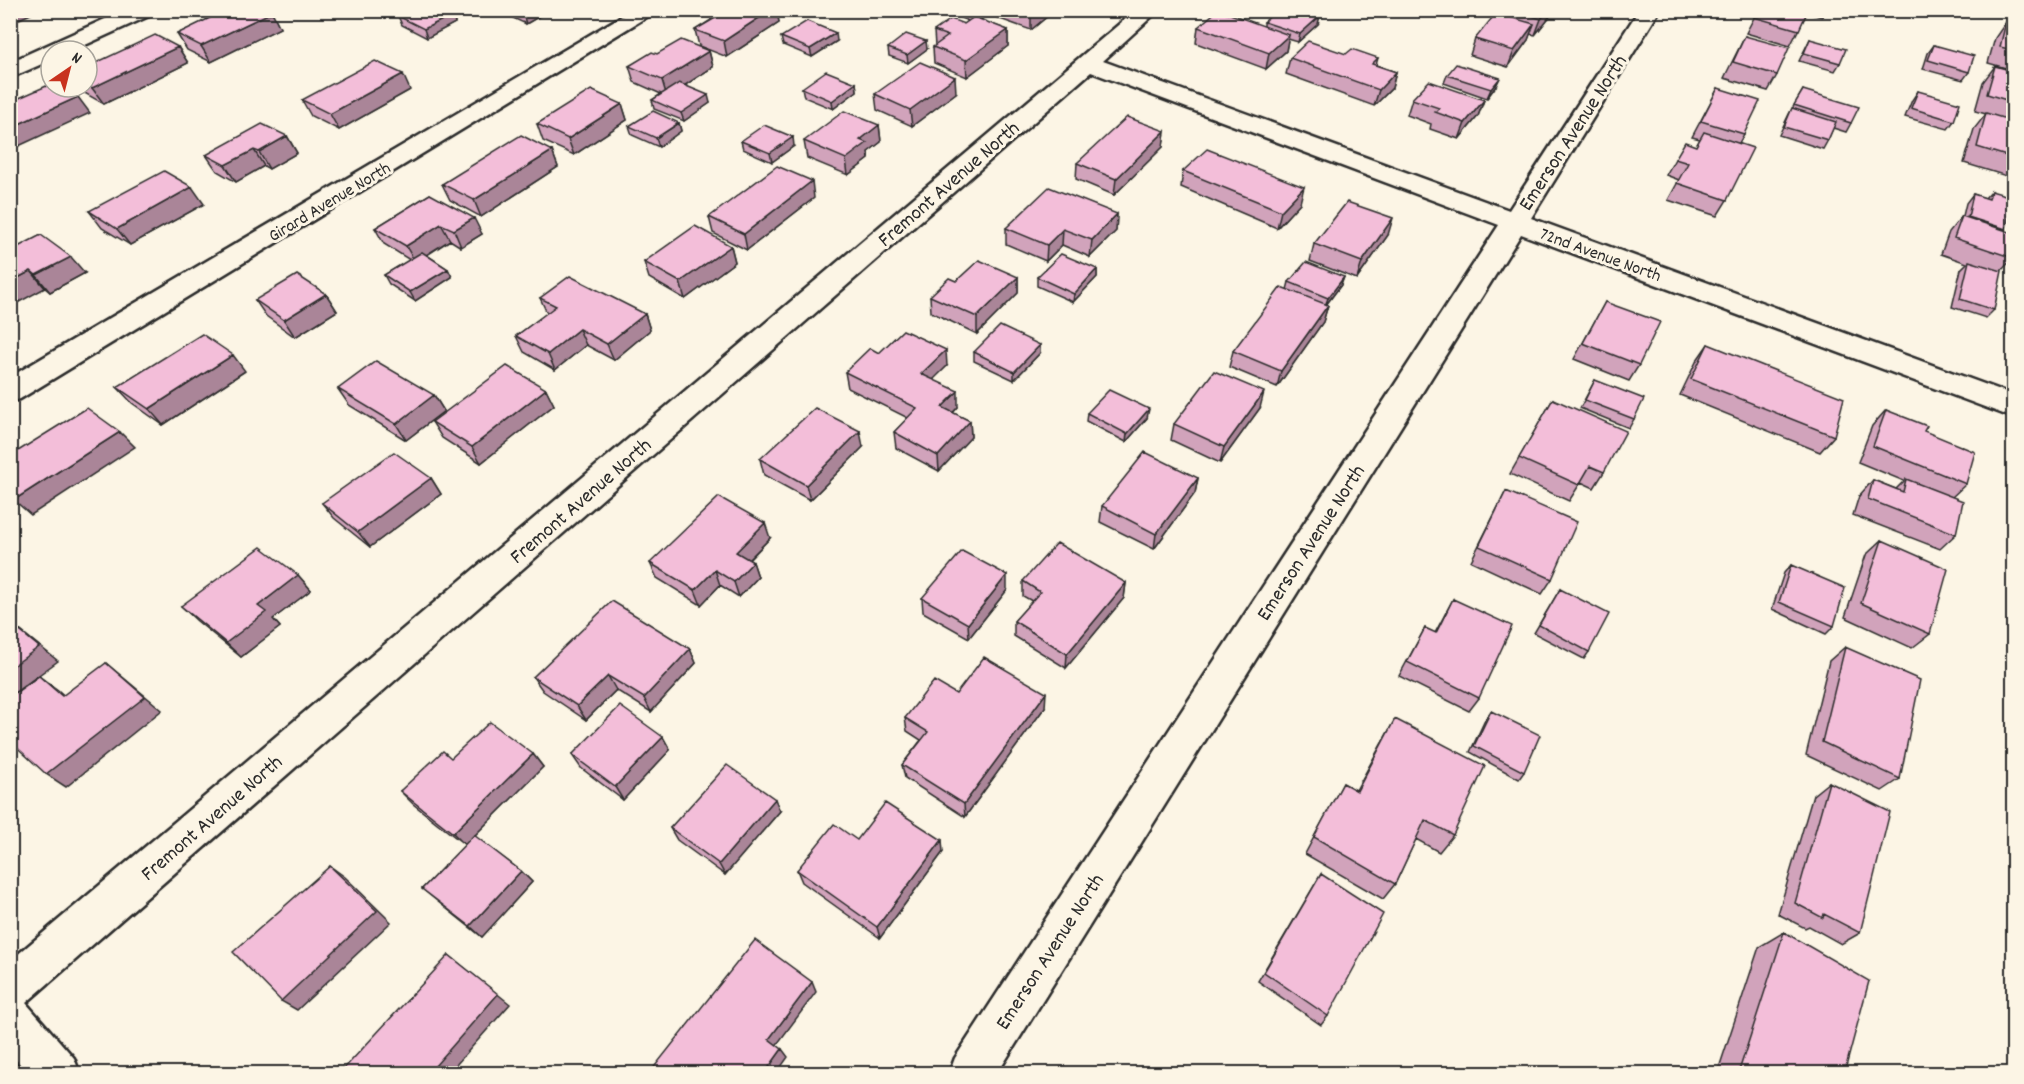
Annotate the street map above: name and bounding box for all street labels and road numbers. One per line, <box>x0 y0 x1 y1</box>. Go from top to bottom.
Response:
street label: Emerson Avenue North <box>1513 50 1636 218</box>
street label: Fremont Avenue North <box>872 115 1028 255</box>
street label: Girard Avenue North <box>264 157 396 250</box>
street label: 72nd Avenue North <box>1536 223 1664 290</box>
street label: Fremont Avenue North <box>504 432 660 572</box>
street label: Emerson Avenue North <box>1251 460 1374 628</box>
street label: Fremont Avenue North <box>135 749 291 889</box>
street label: Emerson Avenue North <box>990 869 1113 1037</box>

